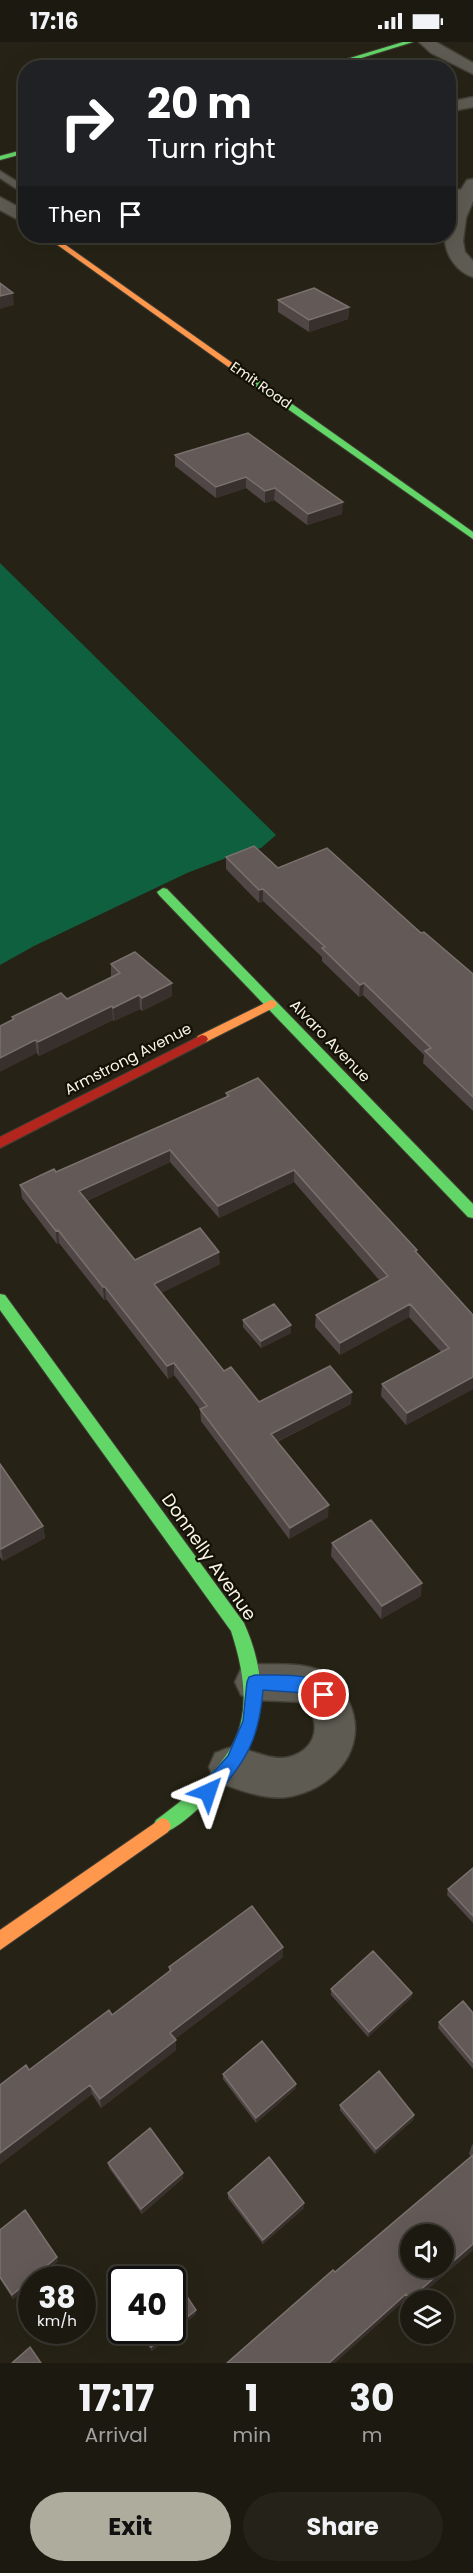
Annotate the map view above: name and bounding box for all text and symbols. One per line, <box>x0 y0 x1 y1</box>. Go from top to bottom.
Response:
text: 17:16 <box>30 6 79 37</box>
text: 20 m <box>147 74 252 133</box>
icon: right <box>48 84 126 162</box>
text: Turn right <box>147 130 276 167</box>
icon: arrive <box>114 198 147 231</box>
text: Then <box>48 199 102 230</box>
street label: Emit Road <box>226 357 296 413</box>
street label: Alvaro Avenue <box>285 995 375 1087</box>
street label: Armstrong Avenue <box>61 1017 195 1100</box>
street label: Donnelly Avenue <box>156 1488 263 1625</box>
pin <box>298 1669 349 1720</box>
icon: arrive <box>307 1678 340 1711</box>
position arrow <box>176 1760 240 1824</box>
map controls <box>400 2224 454 2344</box>
button: sound <box>400 2224 454 2278</box>
speed limit sign: 40 <box>108 2266 186 2344</box>
text: 38 <box>38 2276 76 2319</box>
button: layers <box>400 2290 454 2344</box>
text: km/h <box>37 2310 77 2331</box>
text: 17:17 <box>78 2373 154 2424</box>
text: 1 <box>245 2373 259 2424</box>
text: 30 <box>349 2373 395 2424</box>
text: Arrival <box>85 2421 148 2449</box>
text: min <box>233 2421 271 2449</box>
text: m <box>362 2421 382 2449</box>
button: Exit <box>30 2492 231 2561</box>
button: Share <box>243 2492 443 2561</box>

